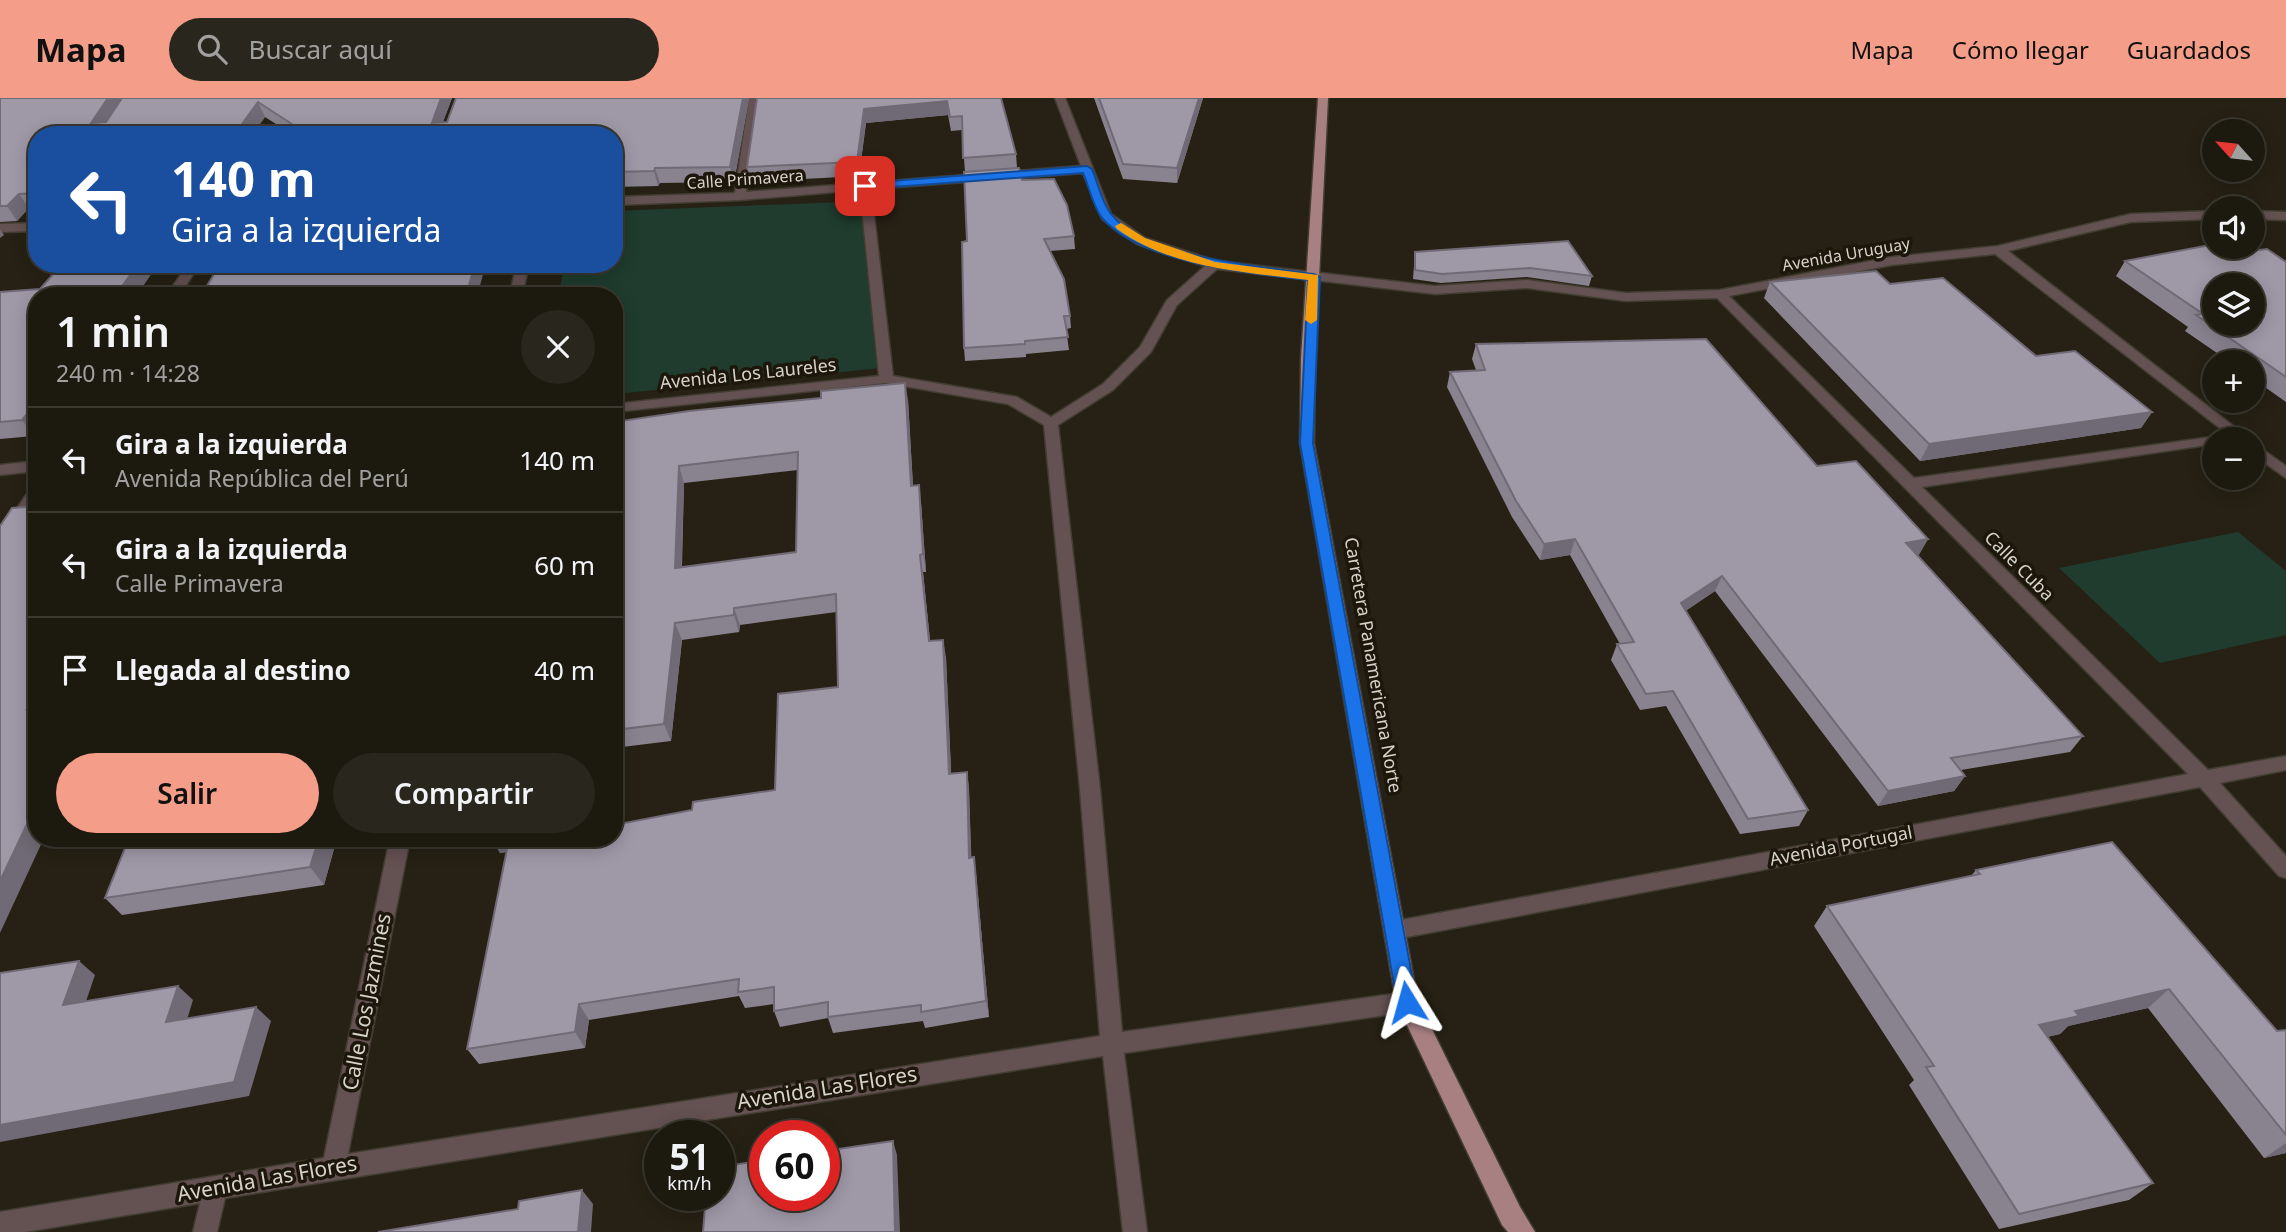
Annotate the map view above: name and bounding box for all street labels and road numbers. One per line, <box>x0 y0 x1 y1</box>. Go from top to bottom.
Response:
street label: Calle Primavera <box>686 164 804 194</box>
street label: Avenida Uruguay <box>1780 232 1912 276</box>
street label: Avenida Los Laureles <box>658 352 837 394</box>
street label: Calle Cuba <box>1980 525 2060 605</box>
street label: Carretera Panamericana Norte <box>1340 535 1408 795</box>
street label: Avenida Portugal <box>1767 819 1914 871</box>
street label: Calle Los Jazmines <box>335 911 397 1093</box>
street label: Avenida Las Flores <box>735 1059 919 1115</box>
street label: Avenida Las Flores <box>175 1148 359 1208</box>

